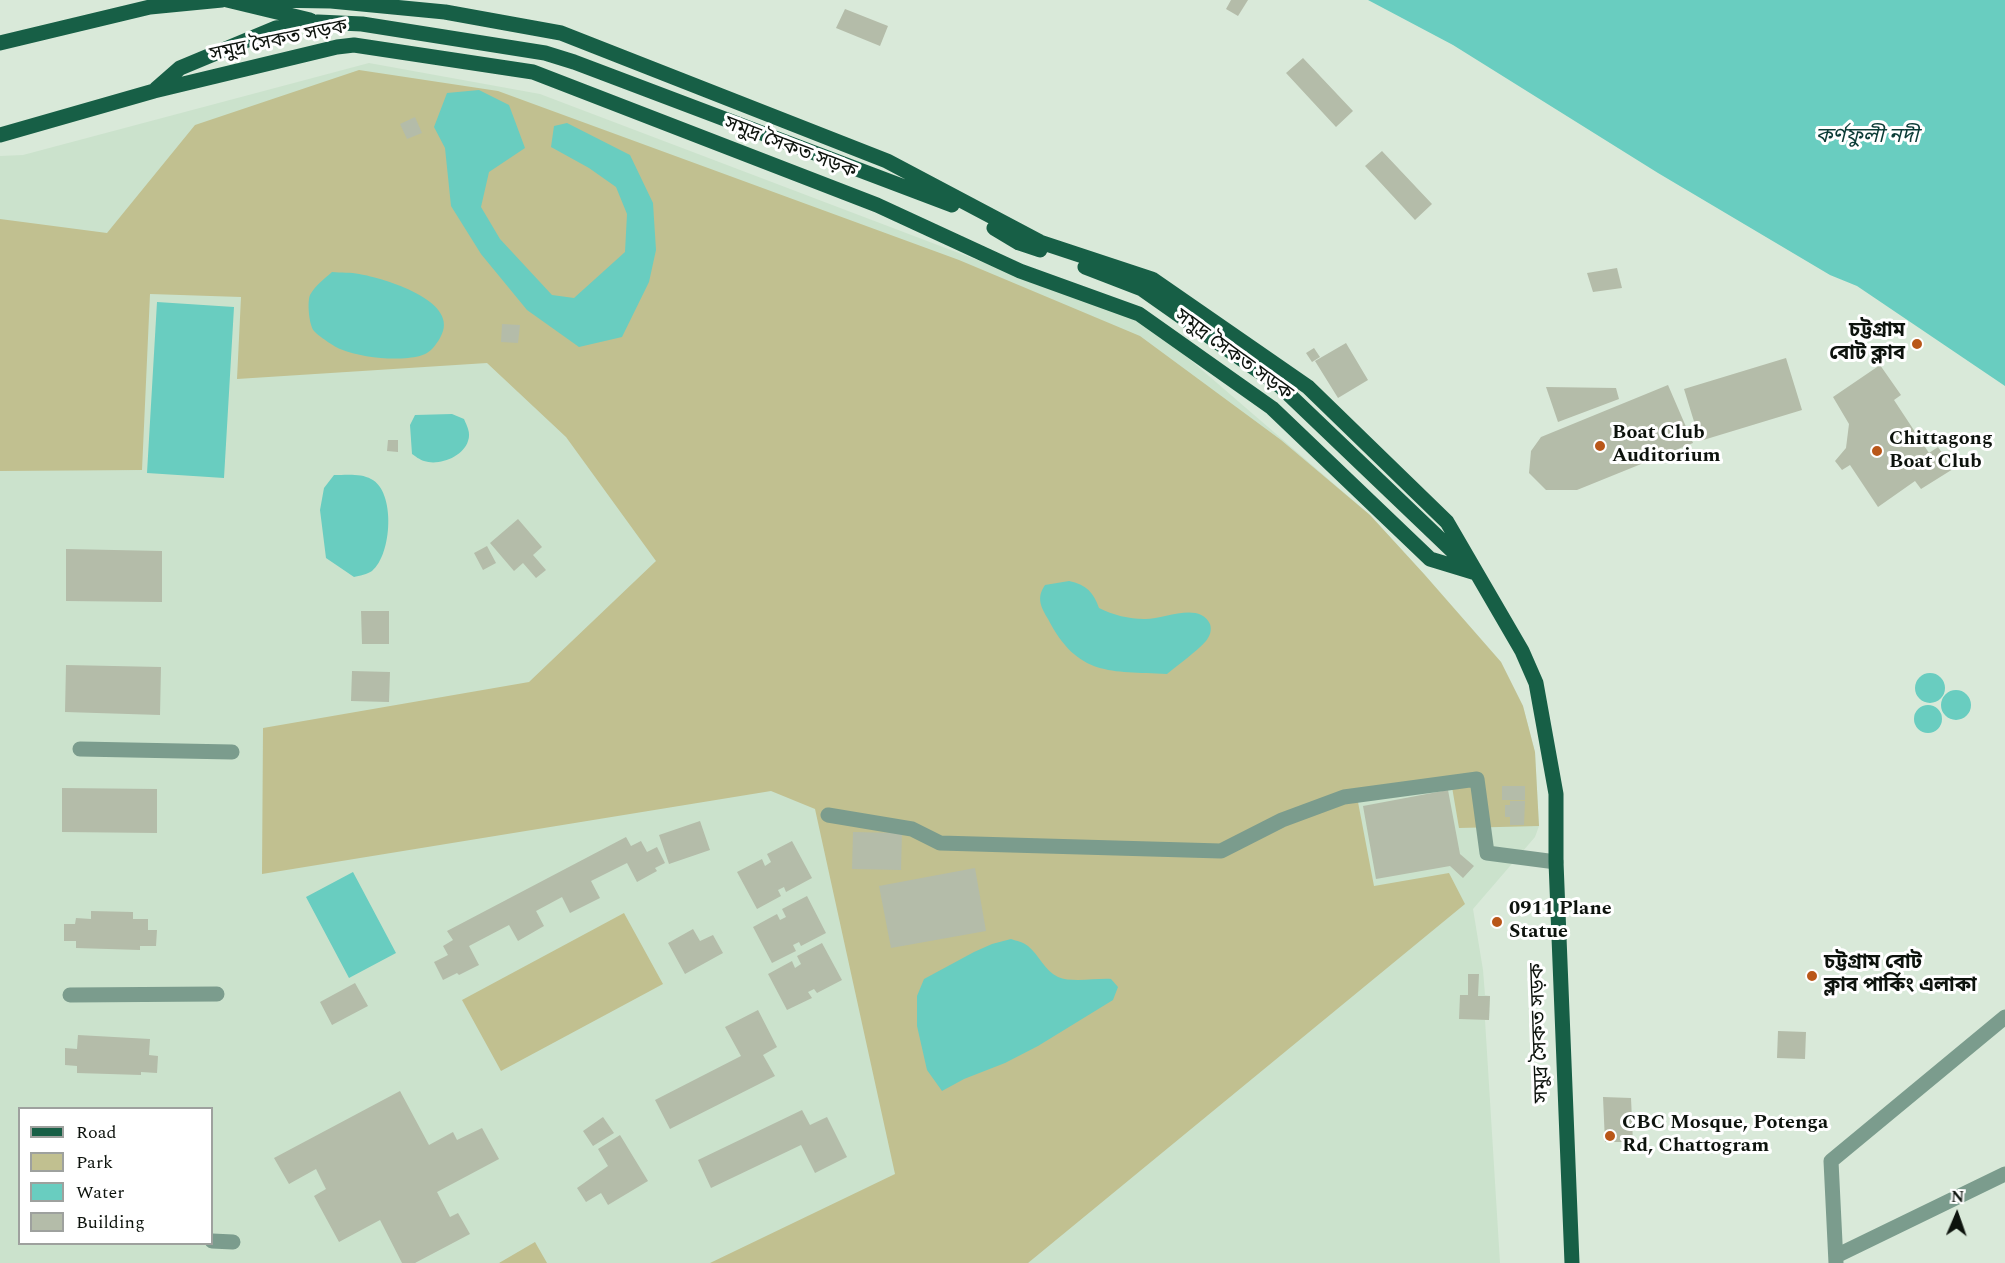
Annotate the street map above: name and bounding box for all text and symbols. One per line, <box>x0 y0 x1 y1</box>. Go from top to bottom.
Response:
street label: সমুদ্র সৈকত সড়ক <box>208 16 350 68</box>
street label: সমুদ্র সৈকত সড়ক <box>720 113 860 185</box>
water label: কর্ণফুলী নদী <box>1815 125 1919 151</box>
street label: সমুদ্র সৈকত সড়ক <box>1169 305 1297 407</box>
place label: চট্টগ্রাম বোট ক্লাব <box>1829 320 1905 367</box>
marker: চট্টগ্রাম বোট ক্লাব <box>1910 337 1924 351</box>
place label: Boat Club Auditorium <box>1612 422 1721 469</box>
place label: Chittagong Boat Club <box>1889 428 1993 475</box>
marker: Boat Club Auditorium <box>1593 439 1607 453</box>
marker: Chittagong Boat Club <box>1870 444 1884 458</box>
place label: 0911 Plane Statue <box>1509 898 1612 945</box>
marker: 0911 Plane Statue <box>1490 915 1504 929</box>
place label: চট্টগ্রাম বোট ক্লাব পার্কিং এলাকা <box>1824 952 1977 999</box>
street label: সমুদ্র সৈকত সড়ক <box>1527 963 1555 1103</box>
marker: চট্টগ্রাম বোট ক্লাব পার্কিং এলাকা <box>1805 969 1819 983</box>
legend <box>18 1107 213 1245</box>
place label: CBC Mosque, Potenga Rd, Chattogram <box>1622 1112 1828 1159</box>
text: Road <box>76 1119 117 1146</box>
marker: CBC Mosque, Potenga Rd, Chattogram <box>1603 1129 1617 1143</box>
text: Park <box>76 1149 113 1176</box>
text: Water <box>76 1179 124 1206</box>
north arrow <box>1927 1185 1987 1245</box>
text: N <box>1951 1185 1965 1209</box>
text: Building <box>76 1209 145 1236</box>

